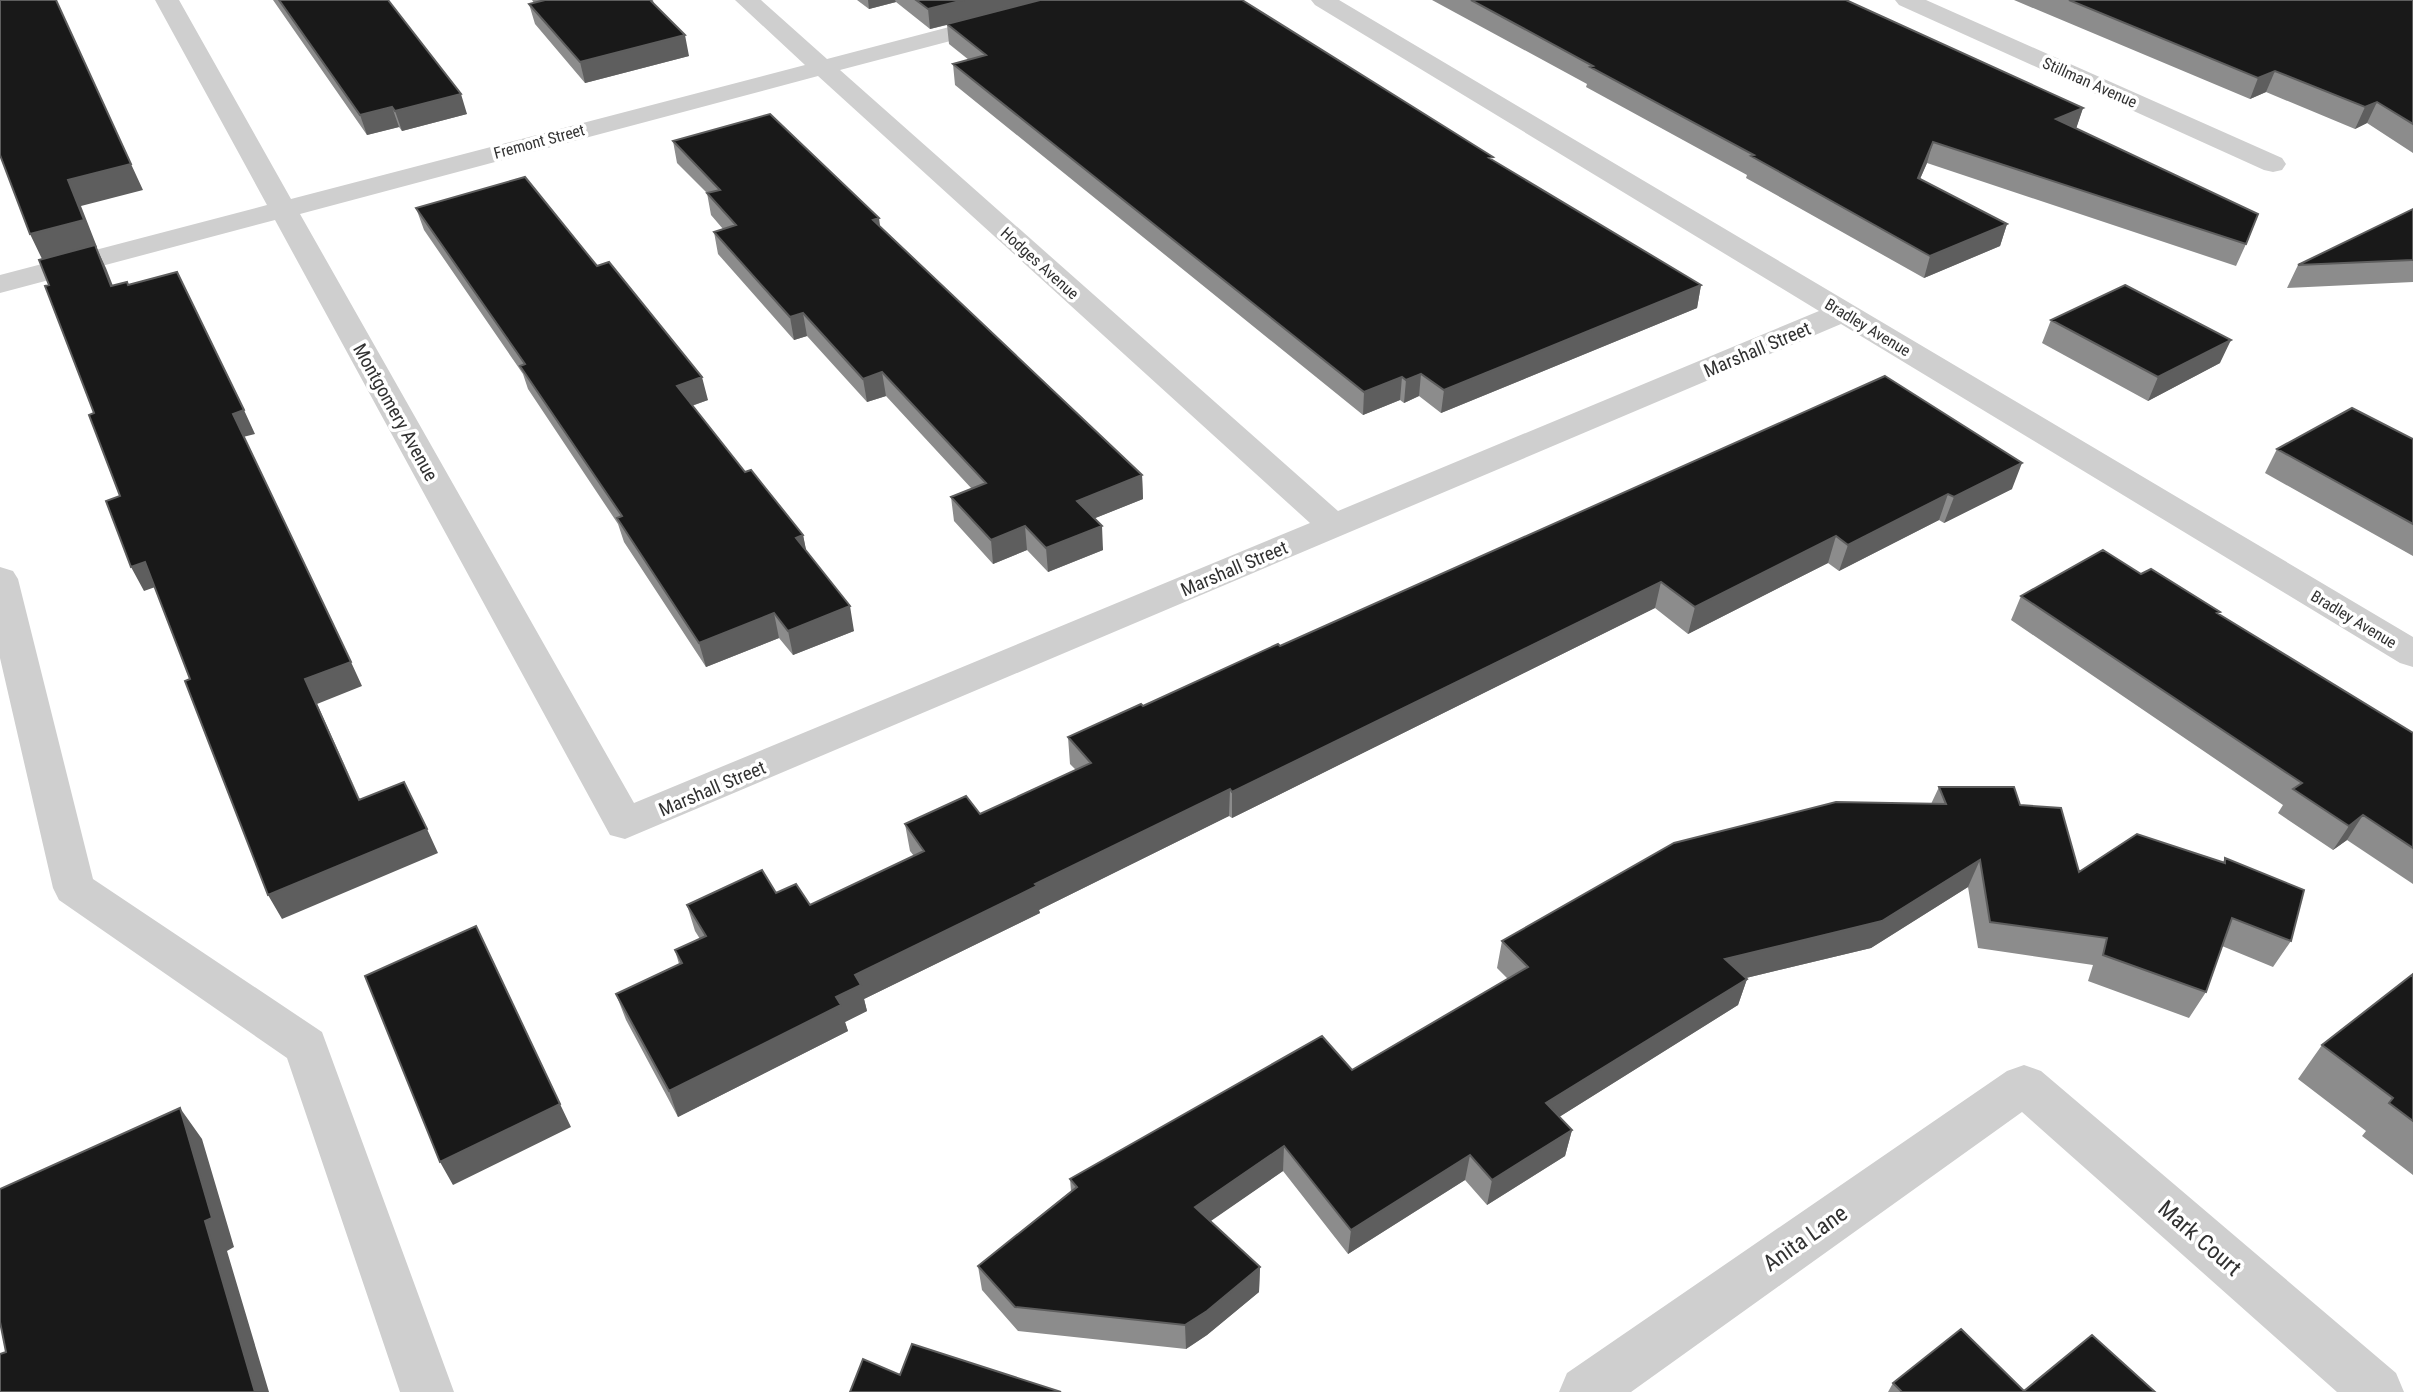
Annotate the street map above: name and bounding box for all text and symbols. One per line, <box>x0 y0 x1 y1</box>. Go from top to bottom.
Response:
street label: Stillman Avenue <box>2040 53 2140 112</box>
street label: Fremont Street <box>492 120 587 163</box>
street label: Hodges Avenue <box>997 223 1083 303</box>
street label: Bradley Avenue <box>1822 294 1914 360</box>
street label: Marshall Street <box>1700 317 1814 382</box>
street label: Montgomery Avenue <box>348 339 443 485</box>
street label: Marshall Street <box>1177 536 1291 601</box>
street label: Bradley Avenue <box>2308 586 2400 652</box>
street label: Marshall Street <box>655 756 769 821</box>
street label: Mark Court <box>2153 1195 2247 1282</box>
street label: Anita Lane <box>1758 1200 1853 1277</box>

